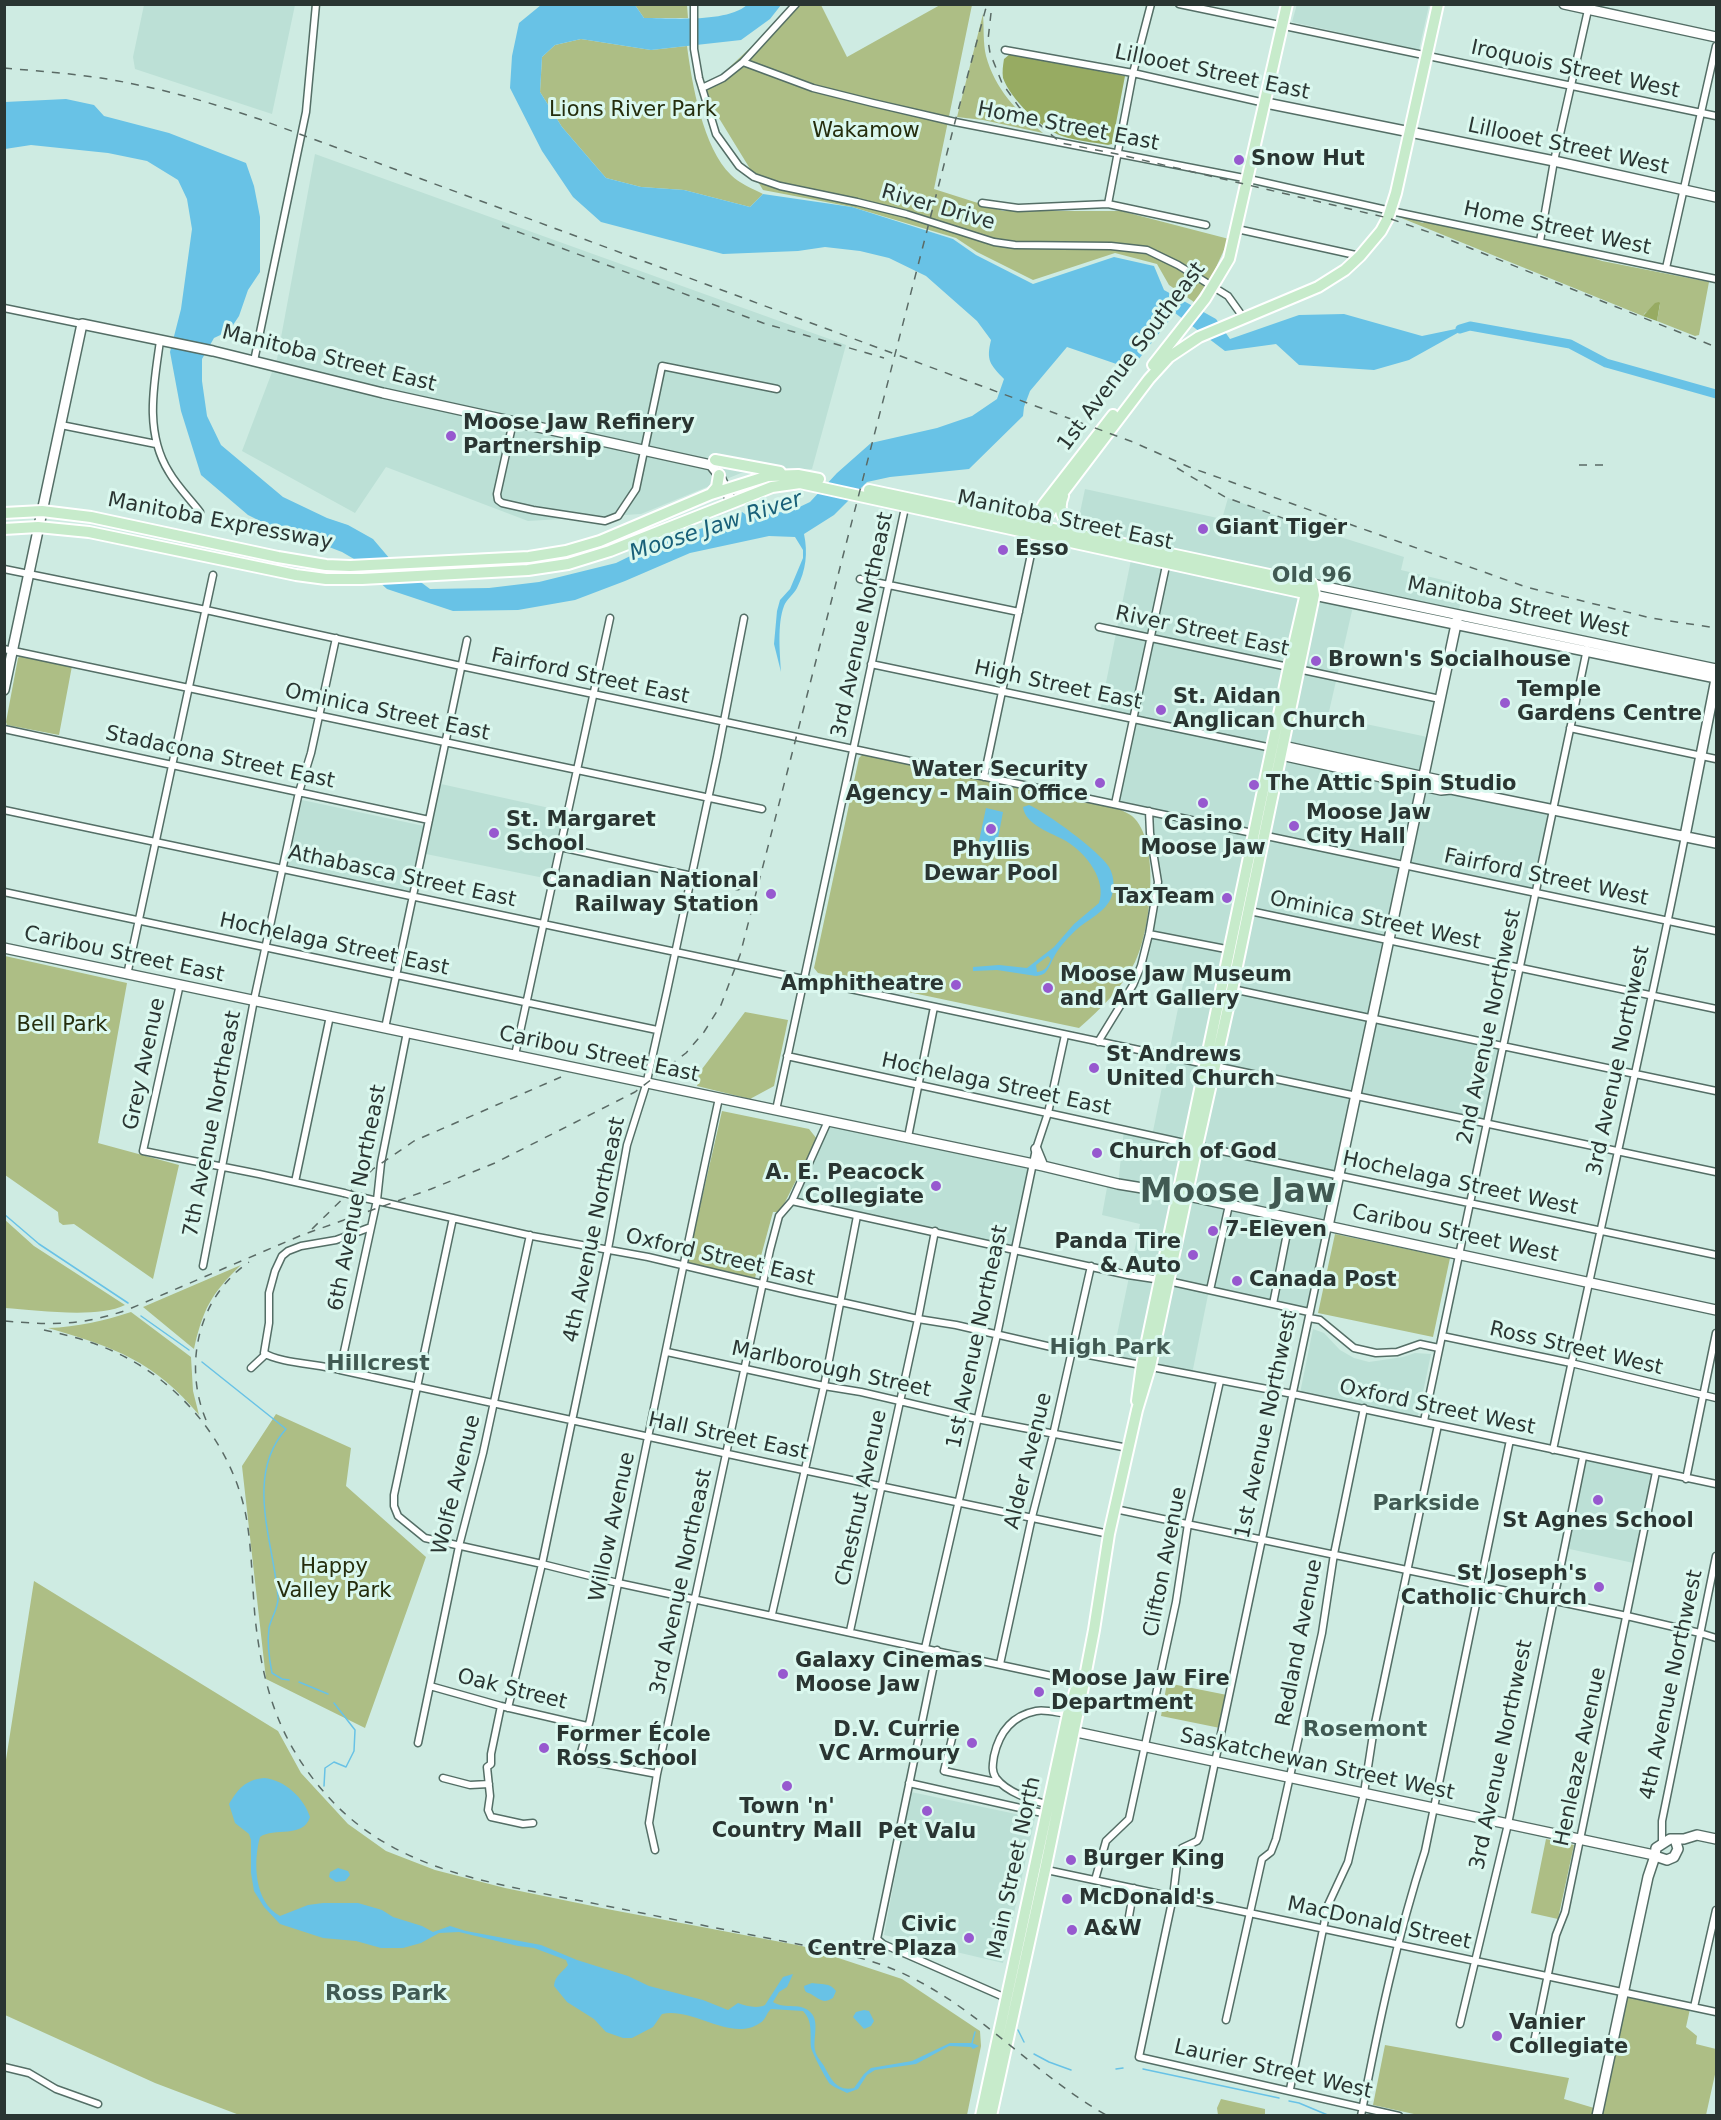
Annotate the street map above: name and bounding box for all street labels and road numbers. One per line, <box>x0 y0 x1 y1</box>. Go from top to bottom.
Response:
street label: Iroquois Street West <box>1469 36 1681 104</box>
street label: Lillooet Street East <box>1112 40 1312 106</box>
street label: Home Street East <box>975 97 1161 157</box>
street label: Lillooet Street West <box>1465 113 1671 181</box>
street label: River Drive <box>878 180 998 236</box>
street label: Home Street West <box>1461 197 1653 261</box>
street label: 1st Avenue Southeast <box>1053 258 1211 456</box>
street label: Manitoba Street East <box>219 320 439 398</box>
street label: Manitoba Street East <box>955 486 1175 556</box>
street label: Manitoba Expressway <box>105 488 335 556</box>
street label: 3rd Avenue Northeast <box>827 510 899 740</box>
street label: Manitoba Street West <box>1405 572 1631 644</box>
street label: River Street East <box>1113 601 1291 663</box>
street label: Fairford Street East <box>489 644 691 710</box>
street label: High Street East <box>972 656 1144 716</box>
street label: Ominica Street East <box>282 679 492 747</box>
street label: Stadacona Street East <box>103 721 337 795</box>
street label: Athabasca Street East <box>286 841 518 913</box>
street label: Fairford Street West <box>1442 844 1650 912</box>
street label: Ominica Street West <box>1267 886 1483 956</box>
street label: 2nd Avenue Northwest <box>1453 907 1527 1147</box>
street label: Hochelaga Street East <box>217 908 451 982</box>
street label: Caribou Street East <box>22 921 226 989</box>
street label: 3rd Avenue Northwest <box>1582 944 1656 1178</box>
street label: Grey Avenue <box>119 996 171 1132</box>
street label: 7th Avenue Northeast <box>179 1009 247 1239</box>
street label: Caribou Street East <box>497 1021 701 1089</box>
street label: Hochelaga Street East <box>879 1048 1113 1122</box>
street label: 6th Avenue Northeast <box>324 1083 392 1313</box>
street label: 4th Avenue Northeast <box>559 1115 631 1345</box>
street label: Hochelaga Street West <box>1340 1147 1580 1221</box>
street label: Caribou Street West <box>1350 1200 1560 1268</box>
street label: 1st Avenue Northeast <box>942 1223 1014 1451</box>
street label: Oxford Street East <box>623 1224 817 1292</box>
street label: 1st Avenue Northwest <box>1231 1309 1303 1541</box>
street label: Ross Street West <box>1487 1317 1665 1381</box>
street label: Marlborough Street <box>729 1337 933 1403</box>
street label: Oxford Street West <box>1337 1375 1537 1441</box>
street label: Alder Avenue <box>1000 1390 1058 1532</box>
street label: Hall Street East <box>646 1408 810 1466</box>
street label: Chestnut Avenue <box>831 1408 893 1588</box>
street label: Wolfe Avenue <box>427 1412 487 1558</box>
street label: Willow Avenue <box>585 1450 641 1604</box>
street label: 3rd Avenue Northeast <box>646 1467 718 1697</box>
street label: Clifton Avenue <box>1139 1485 1193 1639</box>
street label: Redland Avenue <box>1271 1557 1329 1729</box>
street label: 4th Avenue Northwest <box>1635 1568 1709 1802</box>
street label: 3rd Avenue Northwest <box>1465 1638 1539 1872</box>
street label: Oak Street <box>455 1664 569 1716</box>
street label: Henleaze Avenue <box>1550 1665 1612 1849</box>
street label: Saskatchewan Street West <box>1177 1724 1457 1806</box>
street label: Main Street North <box>983 1774 1047 1962</box>
street label: MacDonald Street <box>1285 1892 1473 1956</box>
street label: Laurier Street West <box>1171 2035 1375 2105</box>

